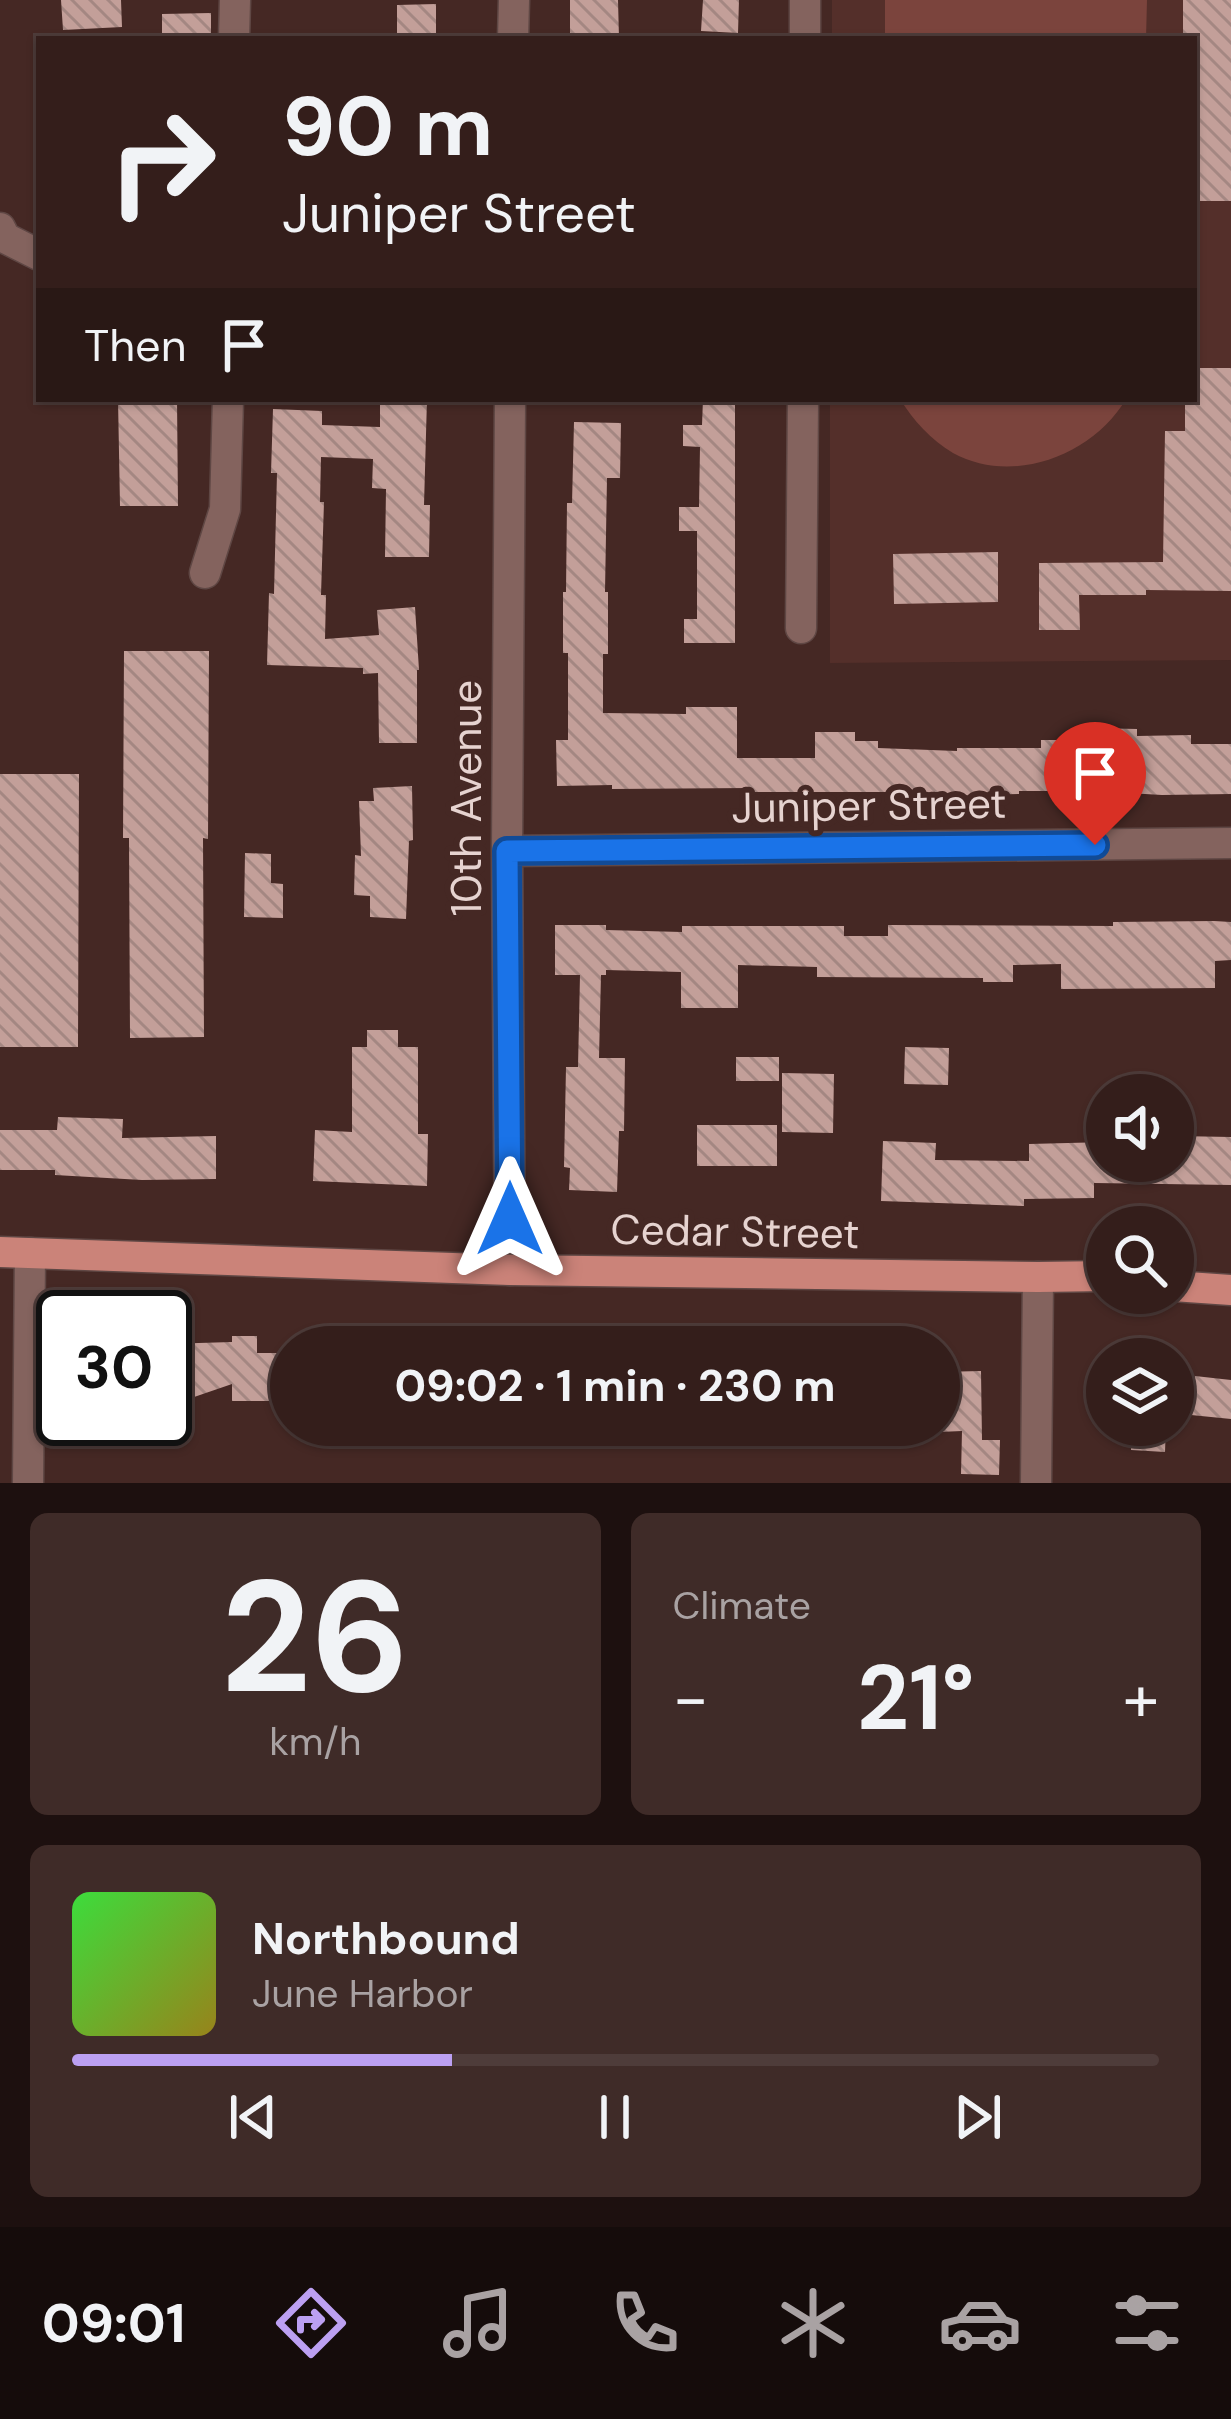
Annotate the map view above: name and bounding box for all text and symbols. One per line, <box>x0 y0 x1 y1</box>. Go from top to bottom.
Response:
text: 90 m <box>282 72 493 181</box>
icon: right <box>84 84 240 240</box>
text: Juniper Street <box>282 178 636 249</box>
icon: arrive <box>211 312 277 378</box>
text: Then <box>84 316 187 375</box>
street label: 10th Avenue <box>439 680 494 916</box>
pin <box>1044 722 1146 845</box>
icon: arrive <box>1062 740 1128 806</box>
street label: Juniper Street <box>731 776 1007 835</box>
map controls <box>1086 1074 1194 1446</box>
button: sound <box>1086 1074 1194 1182</box>
position arrow <box>447 1156 573 1282</box>
street label: Cedar Street <box>610 1202 860 1261</box>
button: search <box>1086 1206 1194 1314</box>
speed limit sign: 30 <box>36 1290 192 1446</box>
button: layers <box>1086 1338 1194 1446</box>
text: 09:02 · 1 min · 230 m <box>394 1356 836 1415</box>
text: 26 <box>221 1536 410 1739</box>
text: Climate <box>673 1580 811 1631</box>
text: 21° <box>857 1640 974 1757</box>
text: − <box>673 1656 709 1741</box>
text: + <box>1123 1656 1159 1741</box>
text: km/h <box>269 1716 361 1767</box>
text: Northbound <box>252 1909 520 1968</box>
text: June Harbor <box>252 1968 473 2019</box>
icon: previous <box>220 2084 286 2150</box>
icon: pause <box>582 2084 648 2150</box>
icon: next <box>945 2084 1011 2150</box>
icon: directions <box>269 2281 353 2365</box>
icon: music <box>436 2281 520 2365</box>
icon: phone <box>603 2281 687 2365</box>
icon: climate <box>771 2281 855 2365</box>
icon: car <box>938 2281 1022 2365</box>
icon: filters <box>1105 2281 1189 2365</box>
text: 09:01 <box>42 2288 185 2359</box>

